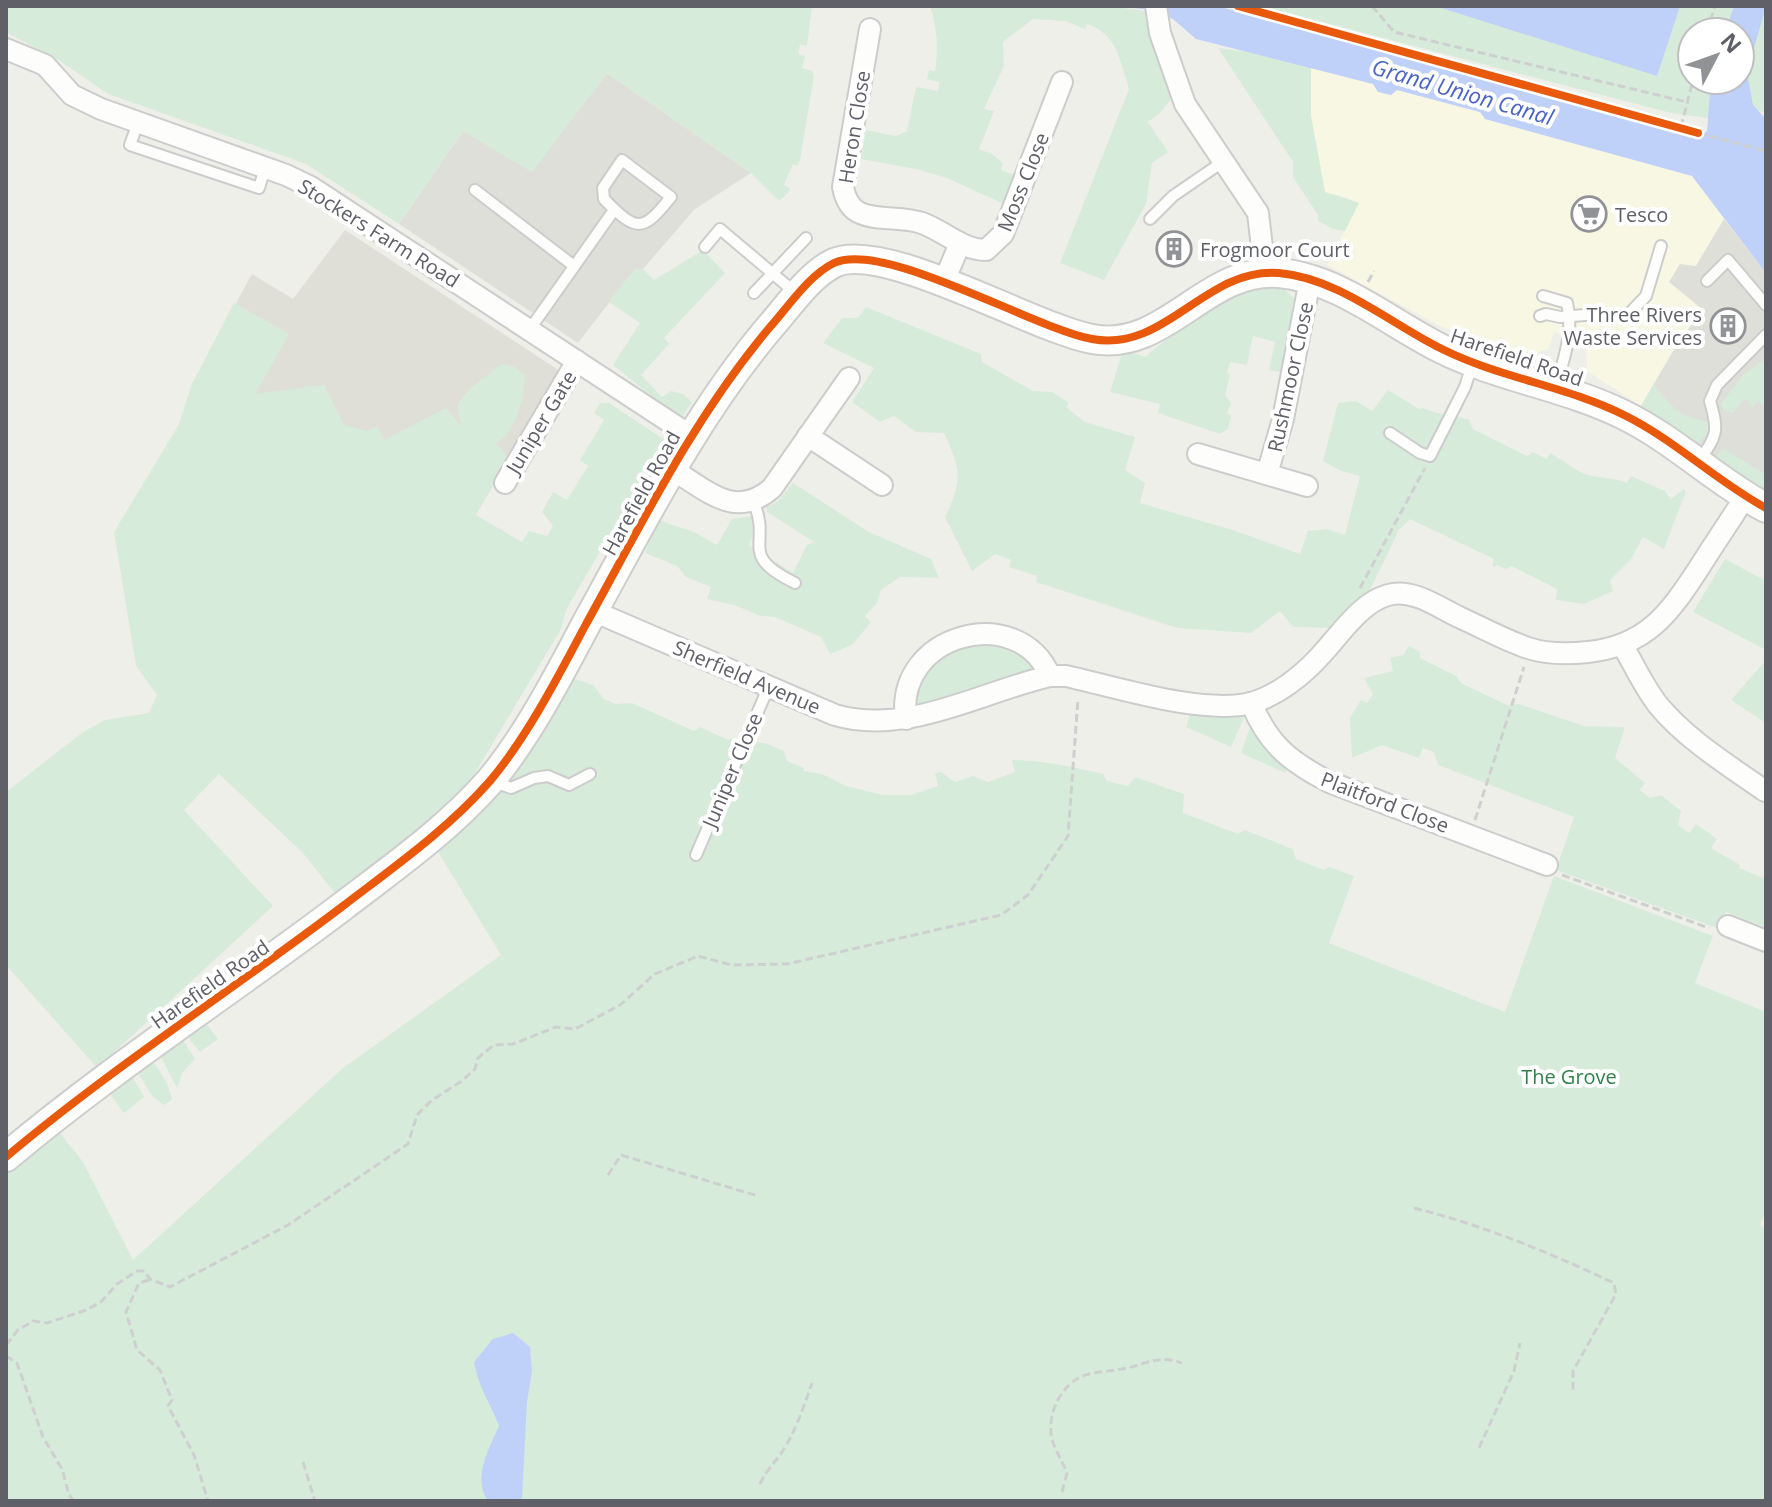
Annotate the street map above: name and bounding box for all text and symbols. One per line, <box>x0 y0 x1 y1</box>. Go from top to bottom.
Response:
north arrow <box>1676 16 1756 96</box>
text: N <box>1715 26 1749 59</box>
water label: Grand Union Canal <box>1369 51 1558 131</box>
street label: Heron Close <box>832 69 876 185</box>
street label: Moss Close <box>991 128 1055 236</box>
street label: Stockers Farm Road <box>293 172 465 294</box>
supermarket icon: Tesco <box>1570 195 1608 233</box>
place label: Tesco <box>1615 201 1668 228</box>
building icon: Frogmoor Court <box>1155 230 1193 268</box>
place label: Frogmoor Court <box>1200 236 1350 263</box>
street label: Rushmoor Close <box>1261 299 1319 455</box>
place label: Three Rivers Waste Services <box>1564 301 1702 351</box>
building icon: Three Rivers Waste Services <box>1709 307 1747 345</box>
street label: Harefield Road <box>1447 322 1587 392</box>
street label: Juniper Gate <box>499 365 582 480</box>
street label: Harefield Road <box>596 426 686 560</box>
street label: Sherfield Avenue <box>669 634 825 720</box>
street label: Juniper Close <box>695 708 768 833</box>
street label: Plaitford Close <box>1317 765 1453 839</box>
street label: Harefield Road <box>146 933 274 1035</box>
park label: The Grove <box>1521 1063 1617 1090</box>

